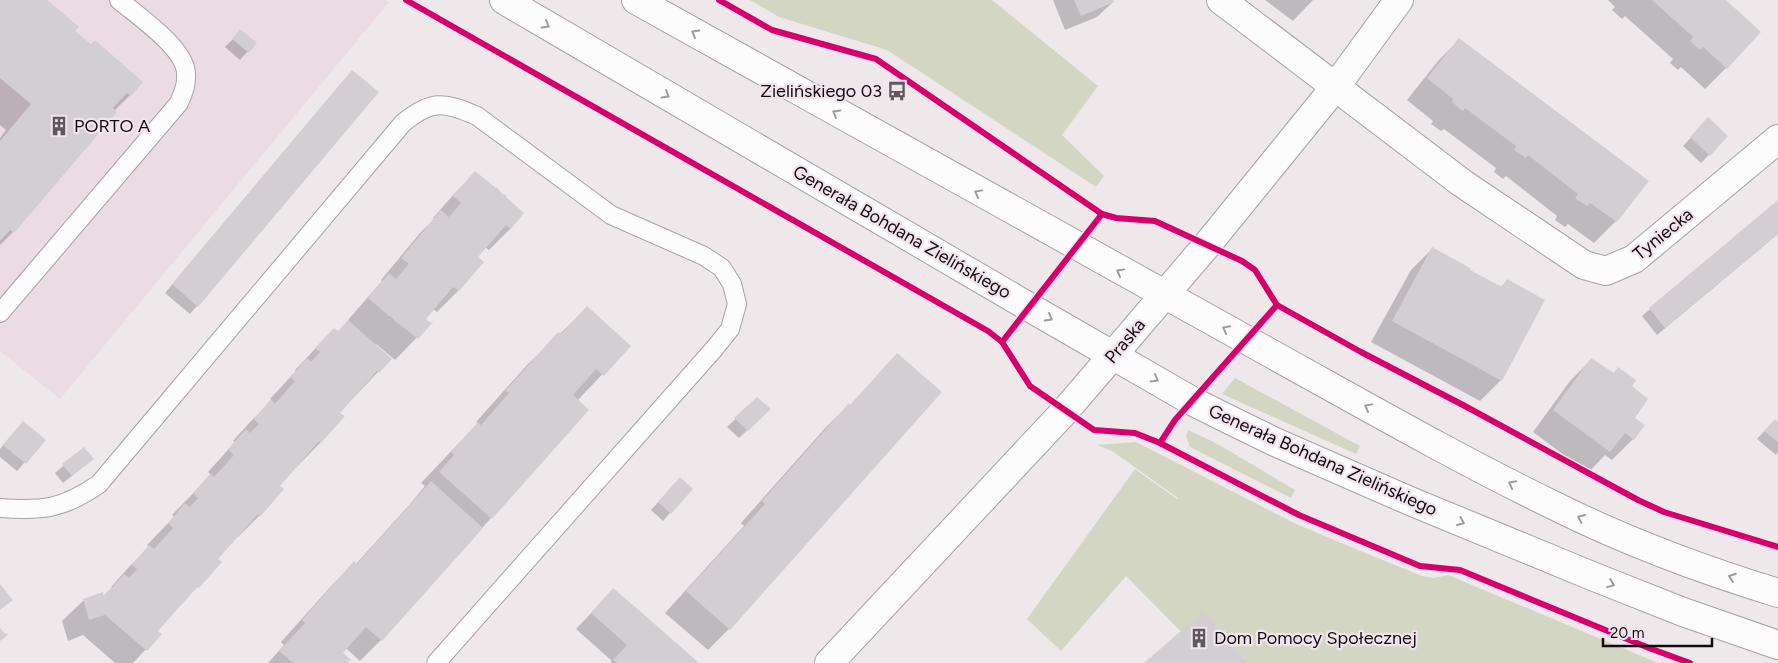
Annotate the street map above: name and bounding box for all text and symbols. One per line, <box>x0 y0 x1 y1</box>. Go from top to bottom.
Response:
one-way arrow <box>540 18 549 28</box>
one-way arrow <box>691 29 700 39</box>
place label: Zielińskiego 03 <box>760 80 882 102</box>
bus stop icon: Zielińskiego 03 <box>886 80 908 102</box>
one-way arrow <box>661 89 670 99</box>
one-way arrow <box>833 109 842 119</box>
building icon: PORTO A <box>48 115 70 137</box>
place label: PORTO A <box>74 115 150 137</box>
street label: Generała Bohdana Zielińskiego <box>789 160 1015 304</box>
one-way arrow <box>974 189 983 199</box>
street label: Tyniecka <box>1629 203 1697 265</box>
one-way arrow <box>1116 268 1125 278</box>
one-way arrow <box>1043 312 1052 322</box>
street label: Praska <box>1100 314 1150 368</box>
one-way arrow <box>1222 325 1231 335</box>
one-way arrow <box>1150 373 1159 383</box>
street label: Generała Bohdana Zielińskiego <box>1205 399 1441 521</box>
one-way arrow <box>1365 403 1374 413</box>
one-way arrow <box>1508 480 1517 490</box>
one-way arrow <box>1577 513 1586 524</box>
one-way arrow <box>1456 515 1465 526</box>
one-way arrow <box>1728 573 1737 583</box>
one-way arrow <box>1606 577 1615 588</box>
scale bar <box>1603 616 1712 648</box>
text: 20 m <box>1610 624 1644 642</box>
building icon: Dom Pomocy Społecznej <box>1188 627 1210 649</box>
place label: Dom Pomocy Społecznej <box>1214 627 1417 649</box>

